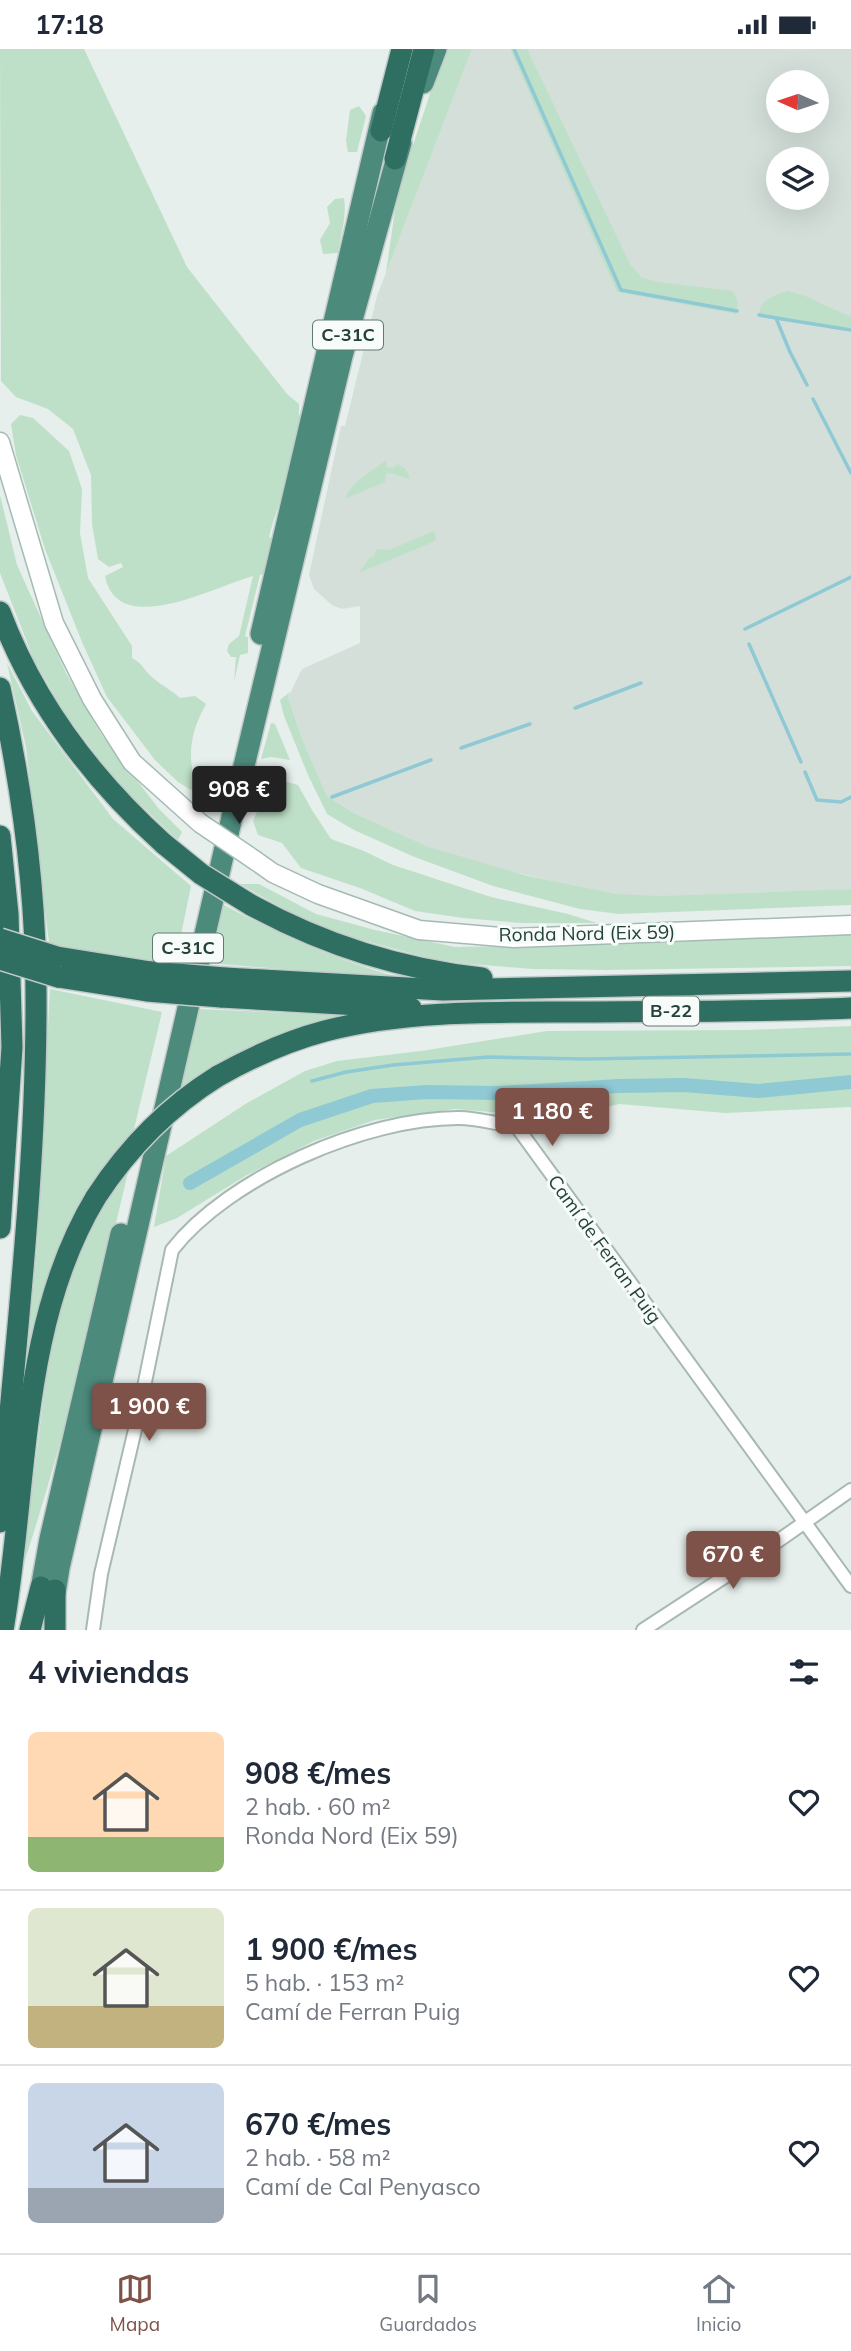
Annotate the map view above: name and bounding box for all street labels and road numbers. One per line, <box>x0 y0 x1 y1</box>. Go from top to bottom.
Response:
road number: C-31C <box>313 321 383 349</box>
street label: Ronda Nord (Eix 59) <box>499 919 675 947</box>
road number: C-31C <box>153 933 223 963</box>
road number: B-22 <box>643 996 699 1025</box>
street label: Camí de Ferran Puig <box>543 1170 667 1328</box>

